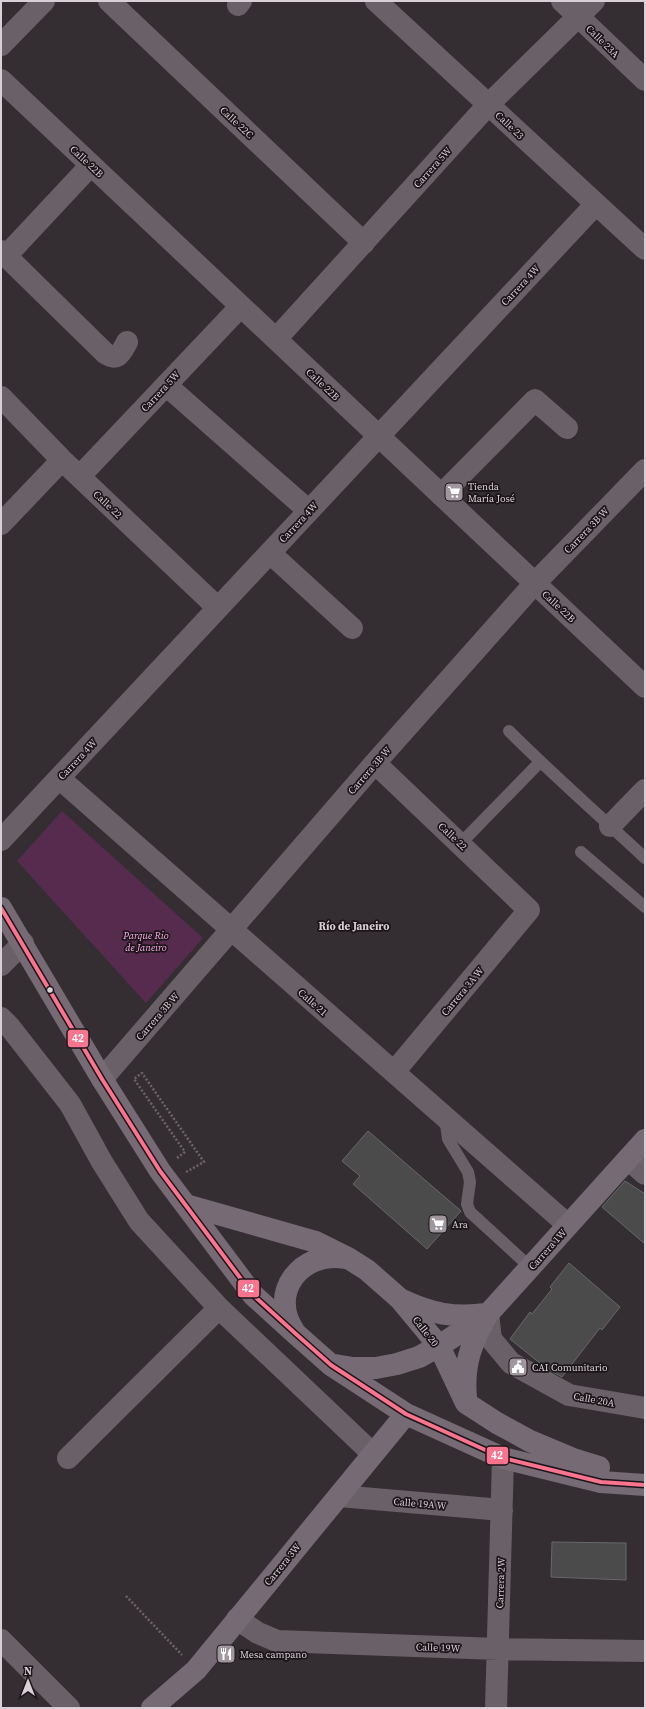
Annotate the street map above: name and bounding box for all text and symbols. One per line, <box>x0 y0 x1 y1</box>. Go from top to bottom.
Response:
street label: Calle 23A <box>583 22 622 61</box>
street label: Calle 22C <box>217 104 256 141</box>
street label: Calle 23 <box>493 109 527 142</box>
street label: Calle 22B <box>67 143 106 180</box>
street label: Carrera 5W <box>410 144 455 191</box>
street label: Carrera 4W <box>498 262 543 308</box>
street label: Calle 22B <box>303 366 342 403</box>
street label: Carrera 5W <box>138 368 183 414</box>
place label: Tienda María José <box>468 480 515 505</box>
supermarket icon: Tienda María José <box>443 481 465 503</box>
street label: Calle 22 <box>91 488 125 521</box>
street label: Carrera 4W <box>276 499 321 545</box>
street label: Carrera 3B W <box>561 504 612 556</box>
street label: Calle 22B <box>539 588 578 625</box>
street label: Carrera 4W <box>55 736 100 782</box>
street label: Carrera 3B W <box>345 743 394 797</box>
street label: Calle 22 <box>436 820 470 853</box>
district label: Río de Janeiro <box>319 919 390 934</box>
park label: Parque Rio de Janeiro <box>122 929 169 954</box>
street label: Carrera 3A W <box>438 964 487 1018</box>
unlabelled marker <box>45 985 55 995</box>
street label: Calle 21 <box>295 986 330 1019</box>
street label: Carrera 3B W <box>133 989 182 1043</box>
line badge: 42 <box>67 1029 89 1048</box>
text: 42 <box>72 1031 84 1046</box>
supermarket icon: Ara <box>427 1213 449 1235</box>
place label: Ara <box>452 1218 469 1231</box>
street label: Carrera 1W <box>525 1226 570 1273</box>
line badge: 42 <box>237 1279 260 1298</box>
text: 42 <box>242 1281 254 1296</box>
street label: Calle 20 <box>410 1314 441 1349</box>
public building icon: CAI Comunitario <box>507 1356 529 1378</box>
place label: CAI Comunitario <box>532 1361 608 1374</box>
street label: Calle 20A <box>572 1389 616 1410</box>
line badge: 42 <box>486 1446 509 1465</box>
text: 42 <box>491 1448 503 1463</box>
street label: Calle 19A W <box>393 1495 447 1512</box>
street label: Carrera 3W <box>261 1540 304 1588</box>
street label: Carrera 2W <box>493 1557 508 1609</box>
street label: Calle 19W <box>416 1640 461 1655</box>
restaurant icon: Mesa campano <box>215 1643 237 1665</box>
place label: Mesa campano <box>240 1648 307 1661</box>
north arrow <box>8 1661 48 1701</box>
text: N <box>24 1664 32 1679</box>

